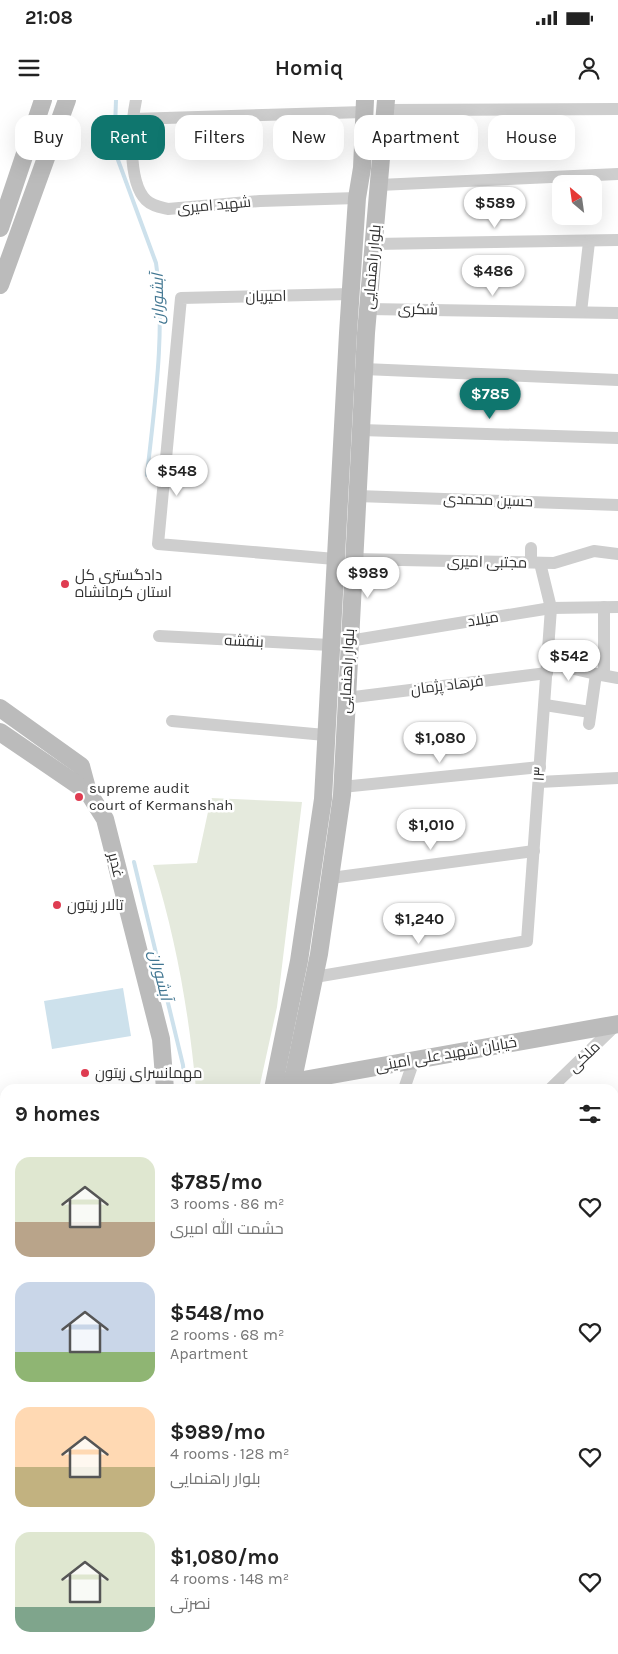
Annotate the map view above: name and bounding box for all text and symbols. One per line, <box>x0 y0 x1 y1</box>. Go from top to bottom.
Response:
text: 21:08 <box>25 7 73 29</box>
icon: menu <box>15 54 43 82</box>
icon: person <box>575 54 603 82</box>
text: Homiq <box>275 55 343 81</box>
chip: Buy <box>15 115 81 160</box>
chip: Rent <box>91 115 165 160</box>
chip: Filters <box>175 115 263 160</box>
chip: New <box>273 115 344 160</box>
chip: Apartment <box>354 115 478 160</box>
chip: House <box>488 115 575 160</box>
north arrow <box>552 175 602 225</box>
map controls <box>552 175 602 225</box>
pin: $589 <box>465 186 525 229</box>
street label: شهید امیری <box>176 193 252 218</box>
text: $589 <box>475 193 515 212</box>
street label: بلوار راهنمایی <box>359 224 386 310</box>
pin: $486 <box>463 254 523 297</box>
text: $486 <box>473 261 513 280</box>
water label: آبشوران <box>147 270 167 325</box>
street label: امیریان <box>245 287 287 306</box>
street label: شکری <box>398 300 438 319</box>
pin: $785 <box>460 378 520 420</box>
text: $785 <box>471 384 509 403</box>
pin: $548 <box>147 454 207 497</box>
text: $548 <box>157 461 197 480</box>
street label: حسین محمدی <box>443 489 533 512</box>
street label: مجتبی امیری <box>447 552 527 573</box>
pin: $989 <box>338 556 398 599</box>
text: $989 <box>348 563 388 582</box>
place label: دادگستری کل استان کرمانشاه <box>75 566 172 602</box>
marker: دادگستری کل استان کرمانشاه <box>59 578 71 590</box>
street label: میلاد <box>466 608 500 630</box>
street label: بلوار راهنمایی <box>336 628 359 714</box>
street label: بنفشه <box>224 631 264 651</box>
pin: $542 <box>539 640 599 682</box>
text: $542 <box>549 646 589 665</box>
street label: فرهاد پژمان <box>410 672 485 699</box>
pin: $1,080 <box>399 722 481 764</box>
text: $1,080 <box>414 728 466 747</box>
street label: ۱۳ <box>530 766 548 782</box>
place label: supreme audit court of Kermanshah <box>89 779 233 814</box>
marker: supreme audit court of Kermanshah <box>73 791 85 803</box>
pin: $1,010 <box>390 808 472 851</box>
text: $1,010 <box>408 815 454 834</box>
street label: غدیر <box>104 850 128 880</box>
place label: تالار زیتون <box>67 896 124 915</box>
marker: تالار زیتون <box>51 899 63 911</box>
pin: $1,240 <box>378 902 460 945</box>
text: $1,240 <box>394 909 444 928</box>
water label: آبشوران <box>145 948 177 1006</box>
street label: خیابان شهید علی امینی <box>374 1033 518 1076</box>
street label: ملکی <box>564 1038 604 1077</box>
place label: مهمانسرای زیتون <box>95 1064 202 1083</box>
marker: مهمانسرای زیتون <box>79 1067 91 1079</box>
icon: filters <box>576 1100 604 1128</box>
text: 9 homes <box>15 1102 100 1126</box>
text: $785/mo <box>170 1170 262 1194</box>
icon: home <box>55 1177 115 1237</box>
icon: heart <box>576 1193 604 1221</box>
text: 3 rooms · 86 m² <box>170 1194 285 1213</box>
text: حشمت الله امیری <box>170 1219 284 1238</box>
text: $548/mo <box>170 1301 264 1325</box>
icon: home <box>55 1302 115 1362</box>
icon: heart <box>576 1318 604 1346</box>
text: 2 rooms · 68 m² <box>170 1325 284 1344</box>
text: Apartment <box>170 1344 248 1363</box>
text: $989/mo <box>170 1420 265 1444</box>
icon: home <box>55 1427 115 1487</box>
icon: heart <box>576 1443 604 1471</box>
text: 4 rooms · 128 m² <box>170 1444 289 1463</box>
text: بلوار راهنمایی <box>170 1469 261 1488</box>
text: $1,080/mo <box>170 1545 279 1569</box>
icon: home <box>55 1552 115 1612</box>
icon: heart <box>576 1568 604 1596</box>
text: 4 rooms · 148 m² <box>170 1569 289 1588</box>
text: نصرتی <box>170 1594 211 1613</box>

